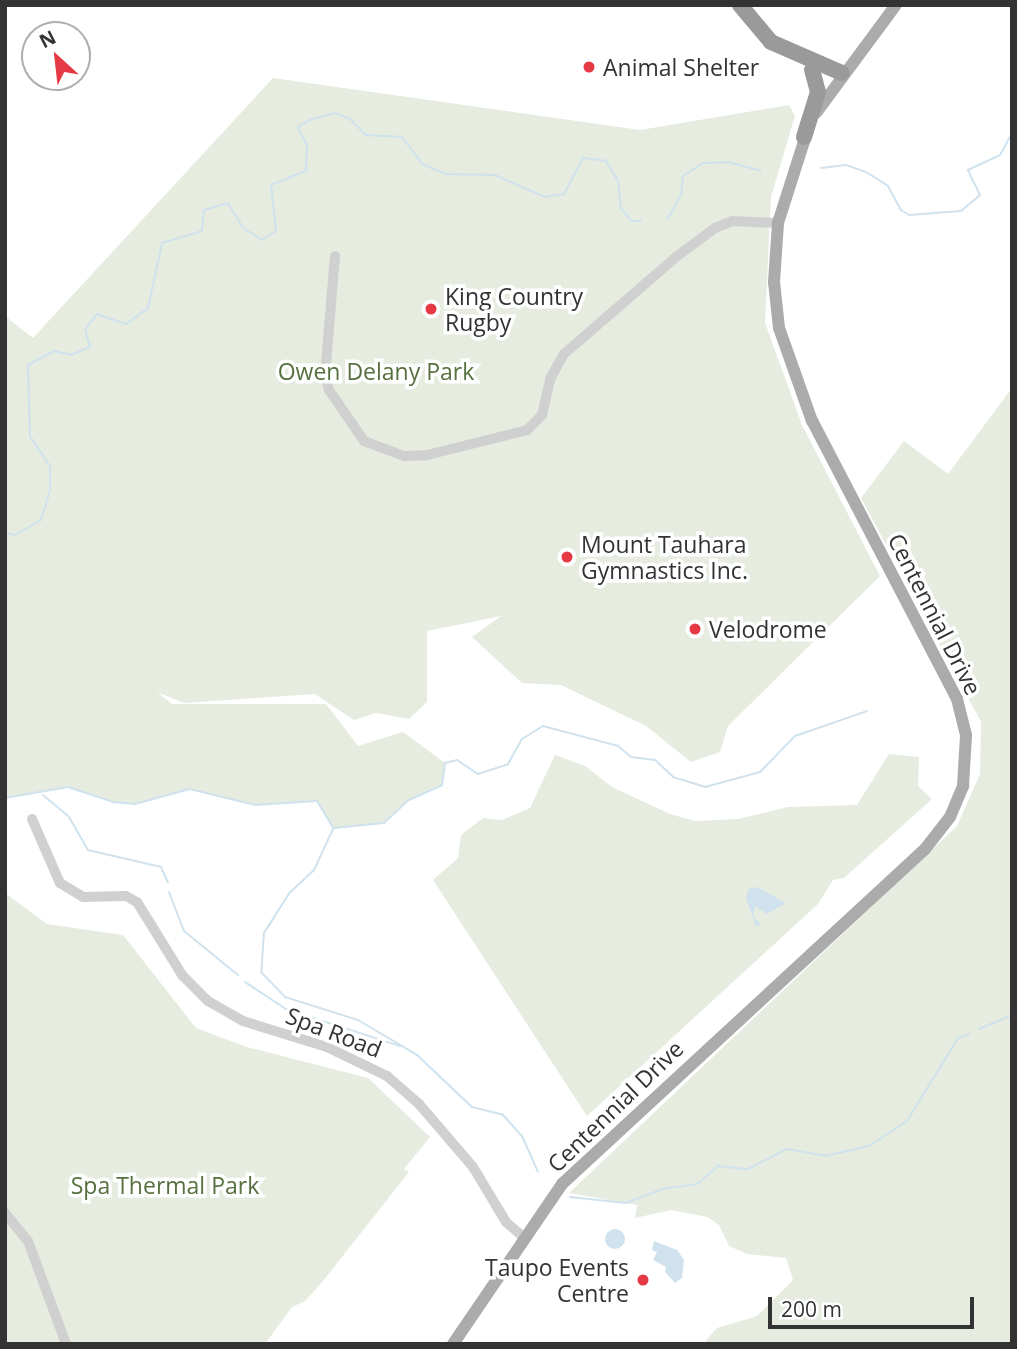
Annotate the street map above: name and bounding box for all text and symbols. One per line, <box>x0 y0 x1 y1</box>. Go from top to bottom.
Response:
north arrow <box>21 21 91 91</box>
text: N <box>35 24 60 54</box>
place label: Animal Shelter <box>603 53 759 81</box>
marker: Animal Shelter <box>581 59 597 75</box>
place label: King Country Rugby <box>445 282 583 336</box>
marker: King Country Rugby <box>423 301 439 317</box>
park label: Owen Delany Park <box>278 357 474 385</box>
street label: Centennial Drive <box>882 529 988 699</box>
place label: Mount Tauhara Gymnastics Inc. <box>581 530 748 584</box>
marker: Mount Tauhara Gymnastics Inc. <box>559 549 575 565</box>
place label: Velodrome <box>709 615 827 643</box>
marker: Velodrome <box>687 621 703 637</box>
street label: Spa Road <box>282 1001 386 1063</box>
street label: Centennial Drive <box>542 1034 688 1178</box>
park label: Spa Thermal Park <box>71 1171 259 1199</box>
place label: Taupo Events Centre <box>485 1253 629 1307</box>
marker: Taupo Events Centre <box>635 1272 651 1288</box>
scale bar <box>772 1282 978 1326</box>
text: 200 m <box>781 1295 842 1323</box>

